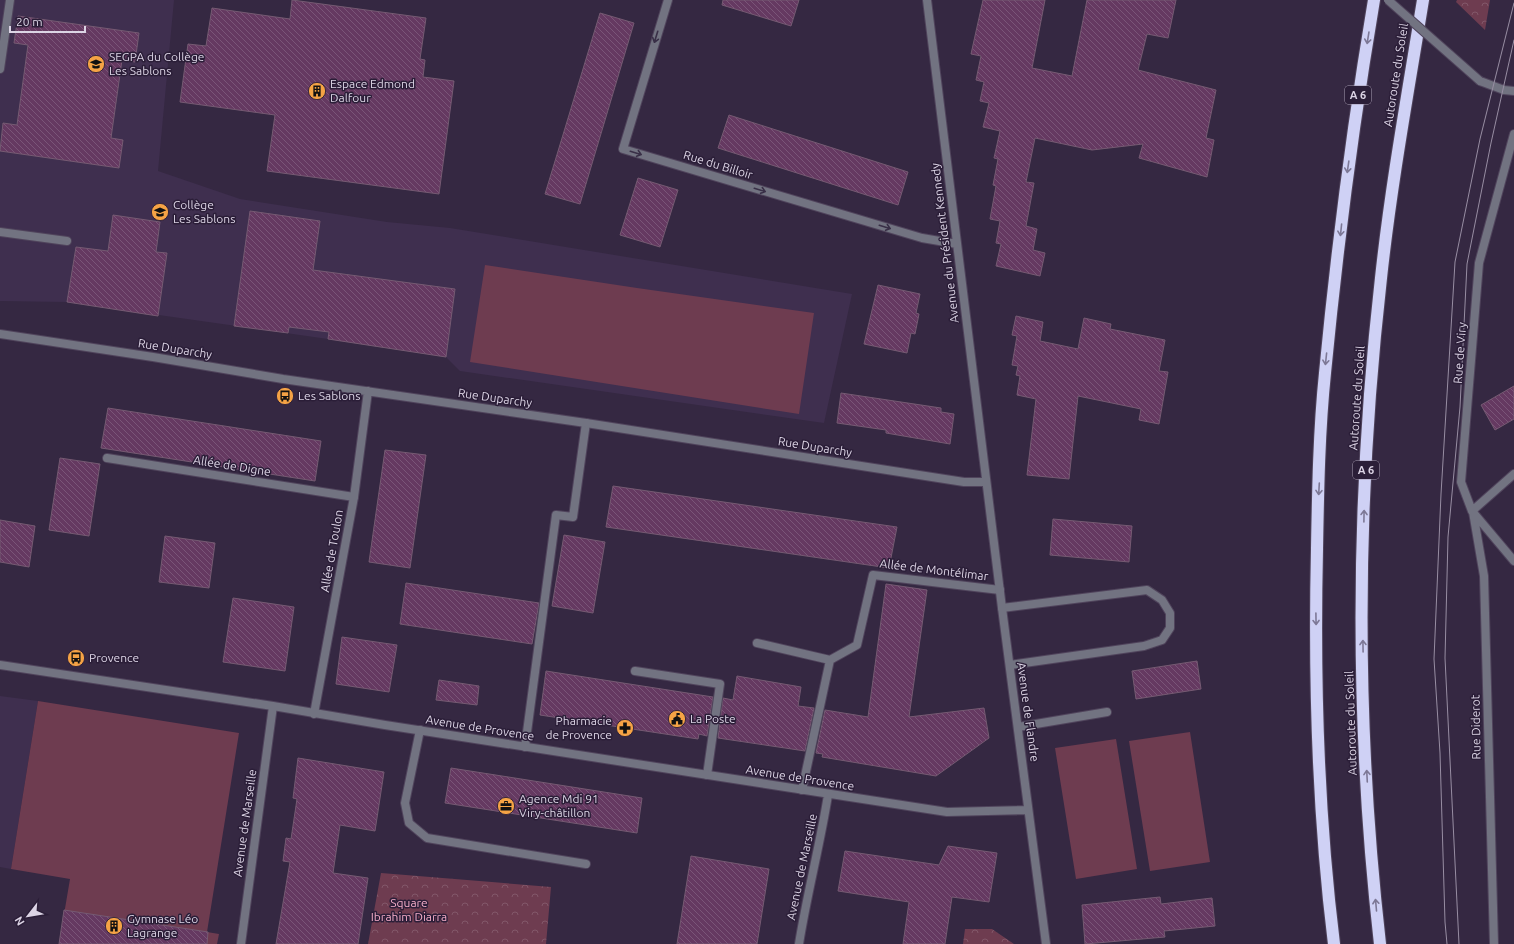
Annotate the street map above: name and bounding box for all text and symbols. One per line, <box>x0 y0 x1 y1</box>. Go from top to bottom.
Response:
scale bar <box>10 8 85 34</box>
text: 20 m <box>16 15 43 28</box>
street label: Autoroute du Soleil <box>1381 22 1410 128</box>
one-way arrow <box>652 31 659 44</box>
one-way arrow <box>1363 32 1371 45</box>
place label: SEGPA du Collège Les Sablons <box>109 50 204 77</box>
school or university icon: SEGPA du Collège Les Sablons <box>86 54 106 74</box>
place label: Espace Edmond Dalfour <box>330 77 415 104</box>
building icon: Espace Edmond Dalfour <box>307 81 327 101</box>
road number: A 6 <box>1345 86 1371 104</box>
street label: Rue du Billoir <box>682 148 755 181</box>
one-way arrow <box>629 150 642 157</box>
one-way arrow <box>1344 160 1352 173</box>
street label: Avenue du Président Kennedy <box>928 162 961 324</box>
one-way arrow <box>754 187 767 194</box>
place label: Collège Les Sablons <box>173 198 235 225</box>
school or university icon: Collège Les Sablons <box>150 202 170 222</box>
one-way arrow <box>1337 223 1345 236</box>
one-way arrow <box>878 224 891 231</box>
street label: Rue de Viry <box>1451 322 1468 384</box>
street label: Rue Duparchy <box>137 336 213 361</box>
street label: Autoroute du Soleil <box>1346 345 1367 451</box>
one-way arrow <box>1323 352 1330 365</box>
bus stop icon: Les Sablons <box>275 386 295 406</box>
street label: Rue Duparchy <box>457 386 533 409</box>
place label: Les Sablons <box>298 389 360 402</box>
street label: Rue Duparchy <box>777 434 853 459</box>
street label: Allée de Digne <box>192 453 272 478</box>
road number: A 6 <box>1353 461 1379 479</box>
one-way arrow <box>1315 482 1322 495</box>
street label: Allée de Toulon <box>318 509 345 593</box>
one-way arrow <box>1361 510 1368 523</box>
street label: Allée de Montélimar <box>879 556 990 583</box>
one-way arrow <box>1312 612 1320 625</box>
one-way arrow <box>1359 640 1367 653</box>
bus stop icon: Provence <box>66 648 86 668</box>
place label: Provence <box>89 651 139 664</box>
street label: Avenue de Flandre <box>1015 661 1042 762</box>
street label: Autoroute du Soleil <box>1342 671 1359 776</box>
street label: Rue Diderot <box>1468 694 1483 760</box>
public building icon: La Poste <box>667 709 687 729</box>
place label: La Poste <box>690 712 736 725</box>
street label: Avenue de Provence <box>425 713 535 743</box>
place label: Pharmacie de Provence <box>545 714 612 741</box>
pharmacy icon: Pharmacie de Provence <box>615 718 635 738</box>
street label: Avenue de Provence <box>745 763 855 793</box>
street label: Avenue de Marseille <box>231 768 258 877</box>
one-way arrow <box>1363 770 1371 783</box>
place label: Agence Mdi 91 Viry-châtillon <box>519 792 599 819</box>
office icon: Agence Mdi 91 Viry-châtillon <box>496 796 516 816</box>
street label: Avenue de Marseille <box>784 813 819 921</box>
north arrow <box>8 896 48 936</box>
park label: Square Ibrahim Diarra <box>371 896 447 923</box>
one-way arrow <box>1373 899 1380 912</box>
place label: Gymnase Léo Lagrange <box>127 912 198 939</box>
text: N <box>12 915 27 928</box>
building icon: Gymnase Léo Lagrange <box>104 916 124 936</box>

